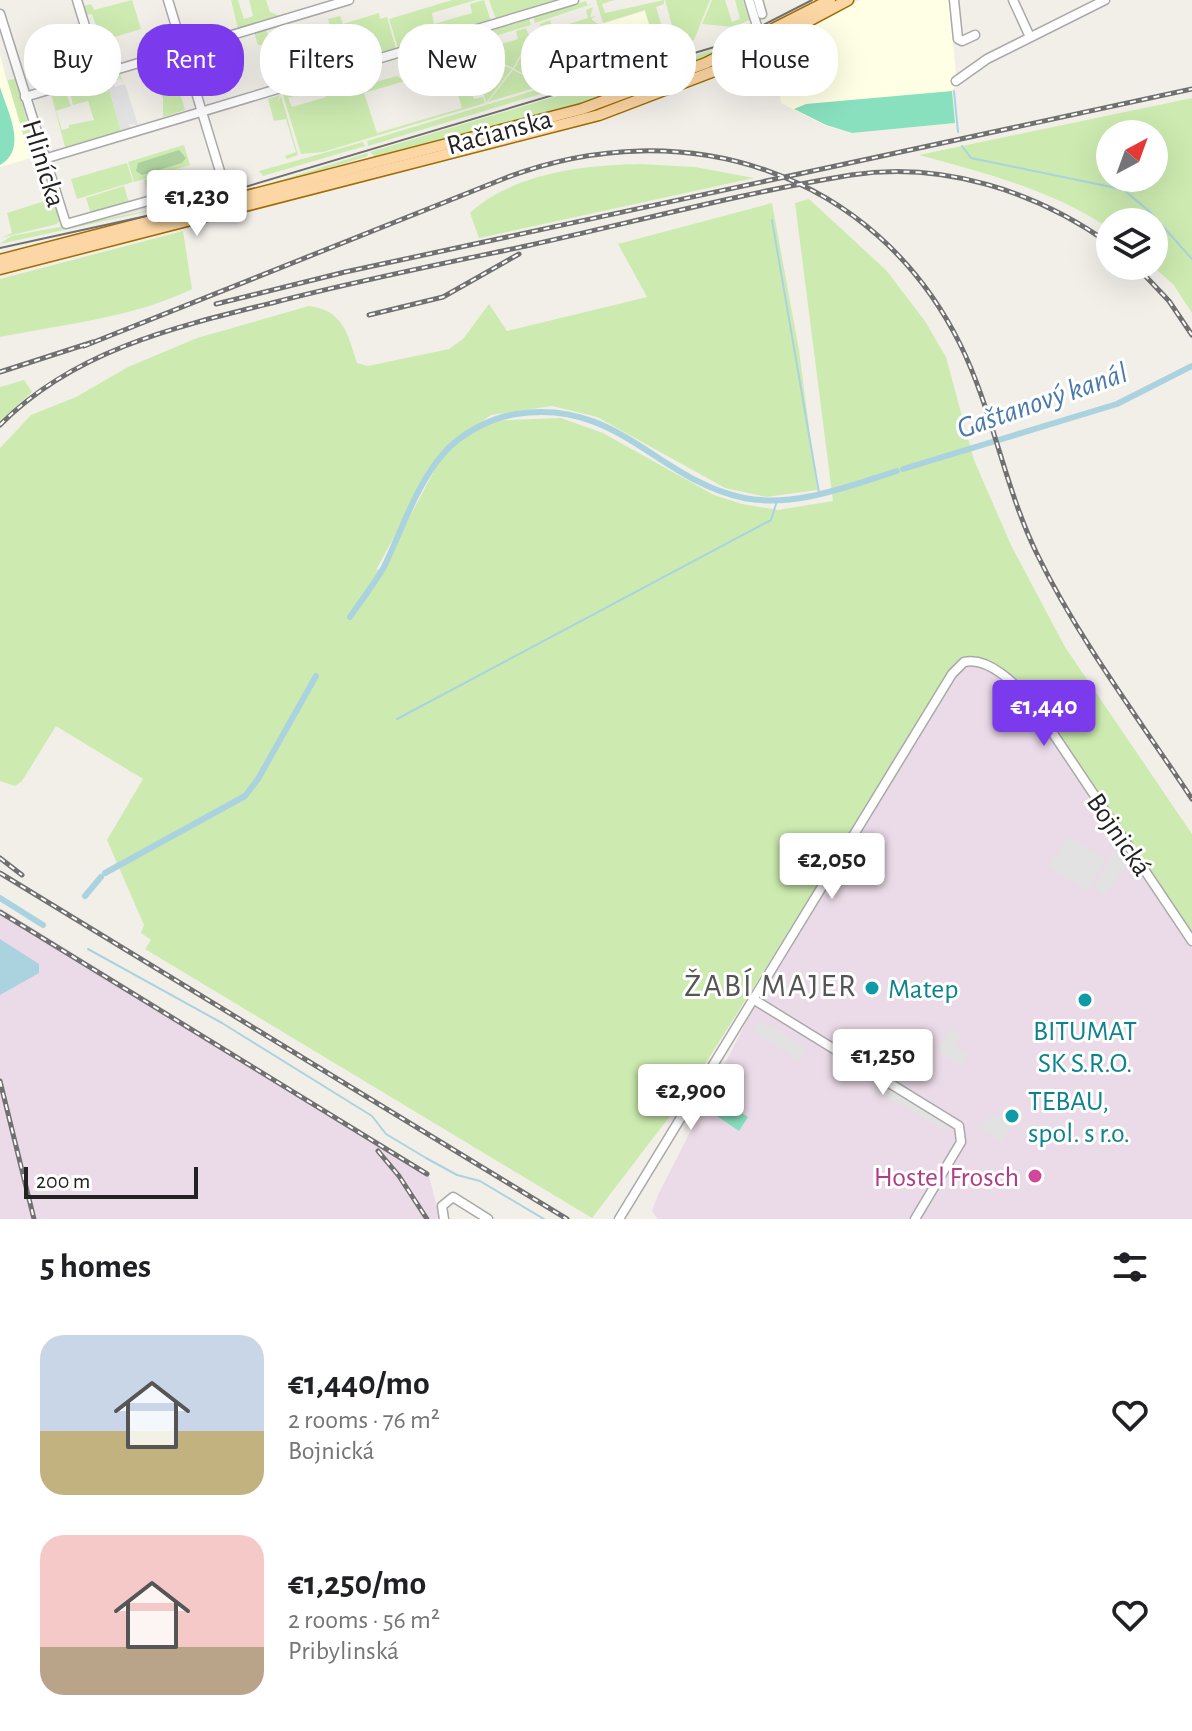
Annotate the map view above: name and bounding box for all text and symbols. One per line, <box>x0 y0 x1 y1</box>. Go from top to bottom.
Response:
chip: Buy <box>24 24 121 96</box>
chip: Rent <box>137 24 244 96</box>
chip: Filters <box>260 24 382 96</box>
chip: New <box>398 24 505 96</box>
chip: Apartment <box>521 24 696 96</box>
chip: House <box>712 24 838 96</box>
street label: Račianska <box>444 105 555 160</box>
street label: Hlinícka <box>17 116 70 211</box>
north arrow <box>1096 120 1168 192</box>
map controls <box>1096 120 1168 280</box>
pin: €1,230 <box>132 170 262 238</box>
text: €1,230 <box>165 183 229 209</box>
button: layers <box>1096 208 1168 280</box>
water label: Gaštanový kanál <box>953 358 1132 444</box>
pin: €1,440 <box>979 680 1109 748</box>
text: €1,440 <box>1010 693 1078 719</box>
street label: Bojnická <box>1081 789 1156 882</box>
pin: €2,050 <box>767 833 897 901</box>
text: €2,050 <box>798 846 866 872</box>
district label: ŽABÍ MAJER <box>684 967 858 1002</box>
place label: Matep <box>888 976 958 1004</box>
marker: Matep <box>863 979 881 997</box>
marker: BITUMAT SK S.R.O. <box>1076 991 1094 1009</box>
place label: BITUMAT SK S.R.O. <box>1033 1018 1137 1078</box>
pin: €1,250 <box>818 1029 948 1097</box>
text: €1,250 <box>851 1042 915 1068</box>
pin: €2,900 <box>626 1064 756 1132</box>
text: €2,900 <box>656 1077 726 1103</box>
place label: TEBAU, spol. s r.o. <box>1028 1088 1130 1148</box>
marker: TEBAU, spol. s r.o. <box>1003 1107 1021 1125</box>
scale bar <box>24 1163 198 1199</box>
place label: Hostel Frosch <box>874 1164 1019 1192</box>
marker: Hostel Frosch <box>1026 1167 1044 1185</box>
text: 200 m <box>36 1170 90 1192</box>
icon: filters <box>1108 1245 1152 1289</box>
text: 5 homes <box>40 1250 151 1284</box>
icon: home <box>104 1367 200 1463</box>
text: €1,440/mo <box>288 1367 430 1401</box>
icon: heart <box>1108 1393 1152 1437</box>
text: 2 rooms · 76 m² <box>288 1407 440 1433</box>
text: Bojnická <box>288 1438 374 1464</box>
icon: home <box>104 1567 200 1663</box>
text: €1,250/mo <box>288 1567 426 1601</box>
icon: heart <box>1108 1593 1152 1637</box>
text: 2 rooms · 56 m² <box>288 1607 440 1633</box>
text: Pribylinská <box>288 1638 399 1664</box>

